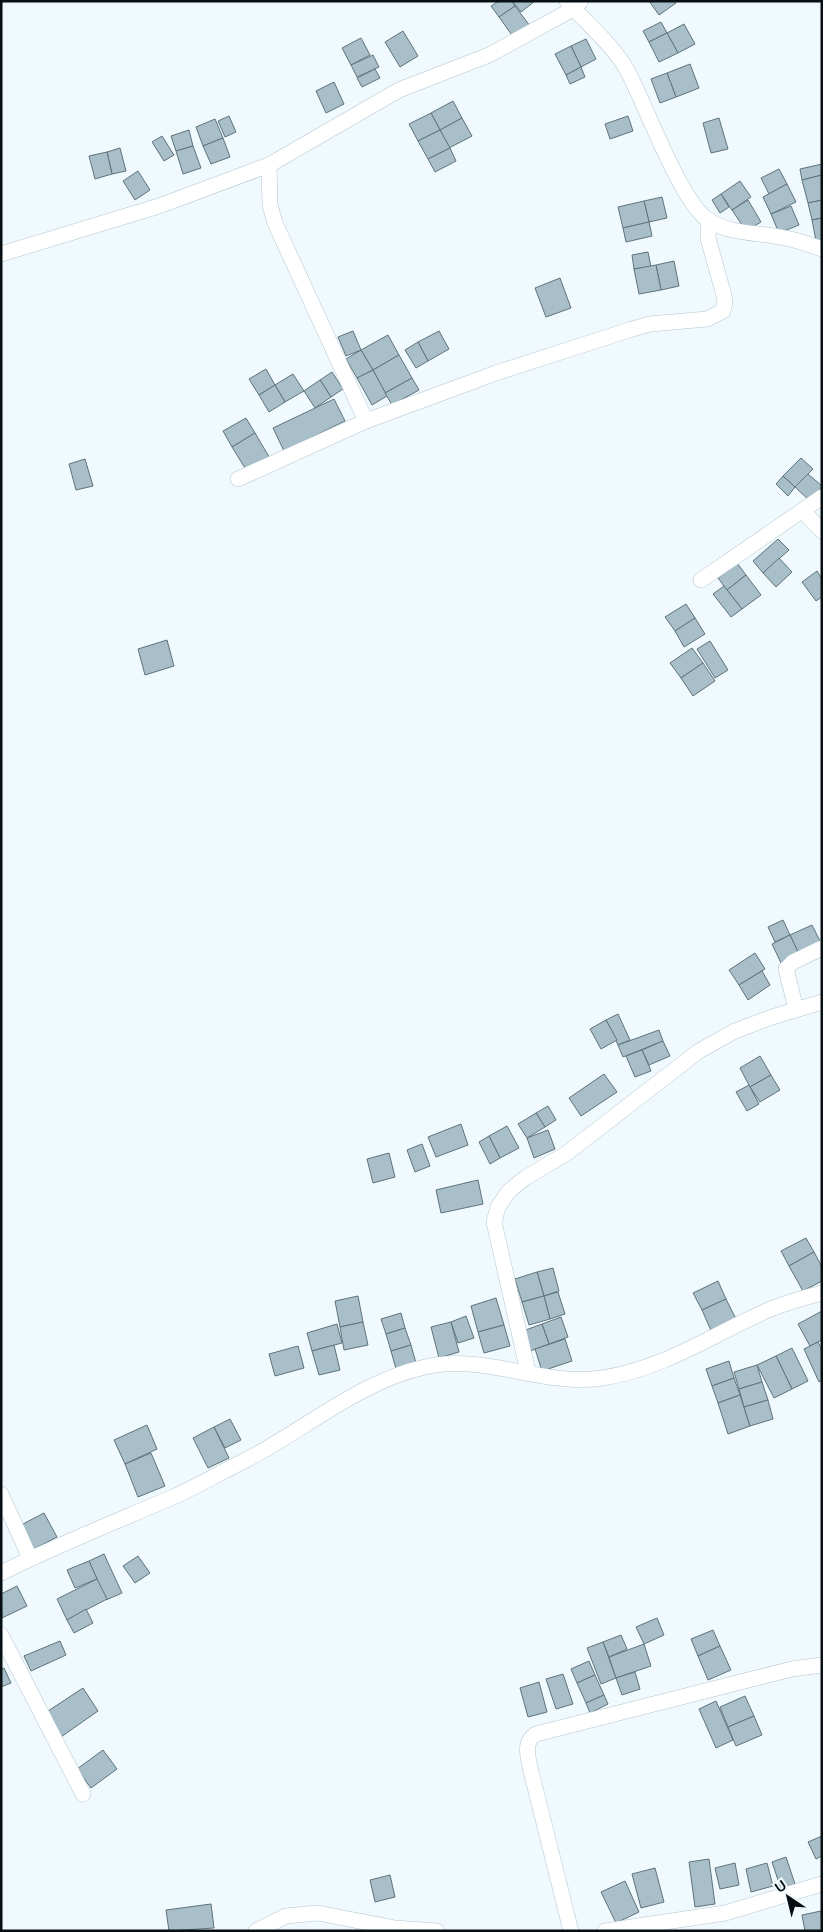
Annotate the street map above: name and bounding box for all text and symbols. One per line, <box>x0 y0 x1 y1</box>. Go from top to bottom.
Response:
north arrow <box>763 1872 813 1922</box>
text: U <box>771 1876 789 1896</box>

